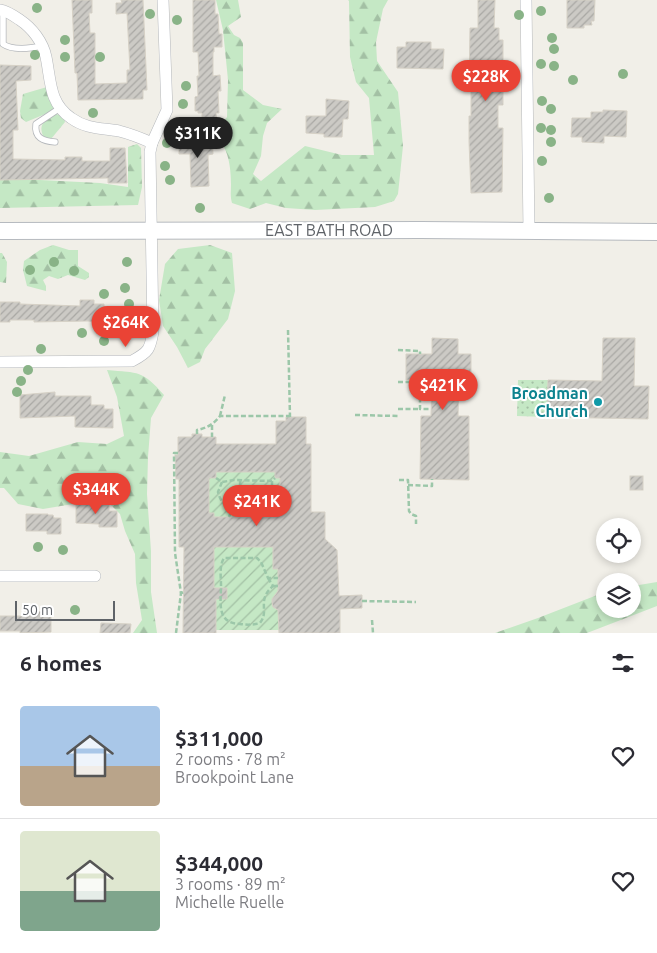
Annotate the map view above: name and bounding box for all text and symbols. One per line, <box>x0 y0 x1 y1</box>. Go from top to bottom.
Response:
pin: $228K <box>451 59 521 102</box>
text: $228K <box>463 67 509 85</box>
pin: $311K <box>163 116 233 159</box>
text: $311K <box>175 124 221 142</box>
street label: EAST BATH ROAD <box>265 221 393 239</box>
pin: $264K <box>91 306 161 348</box>
text: $264K <box>103 313 149 331</box>
pin: $421K <box>408 368 478 411</box>
text: $421K <box>420 376 466 394</box>
place label: Broadman Church <box>511 384 588 420</box>
marker: Broadman Church <box>592 396 604 408</box>
pin: $344K <box>61 472 131 515</box>
text: $344K <box>73 480 119 498</box>
pin: $241K <box>222 484 292 527</box>
text: $241K <box>234 492 280 510</box>
map controls <box>596 518 641 618</box>
button: locate <box>596 518 641 563</box>
button: layers <box>596 573 641 618</box>
scale bar <box>15 598 115 621</box>
text: 50 m <box>22 602 53 618</box>
icon: filters <box>609 649 637 677</box>
text: 6 homes <box>20 651 102 675</box>
icon: home <box>60 726 120 786</box>
text: $311,000 <box>175 726 263 750</box>
icon: heart <box>609 742 637 770</box>
text: 2 rooms · 78 m² <box>175 750 286 768</box>
text: Brookpoint Lane <box>175 768 294 786</box>
icon: home <box>60 851 120 911</box>
text: $344,000 <box>175 851 263 875</box>
icon: heart <box>609 867 637 895</box>
text: 3 rooms · 89 m² <box>175 875 286 893</box>
text: Michelle Ruelle <box>175 893 284 911</box>

